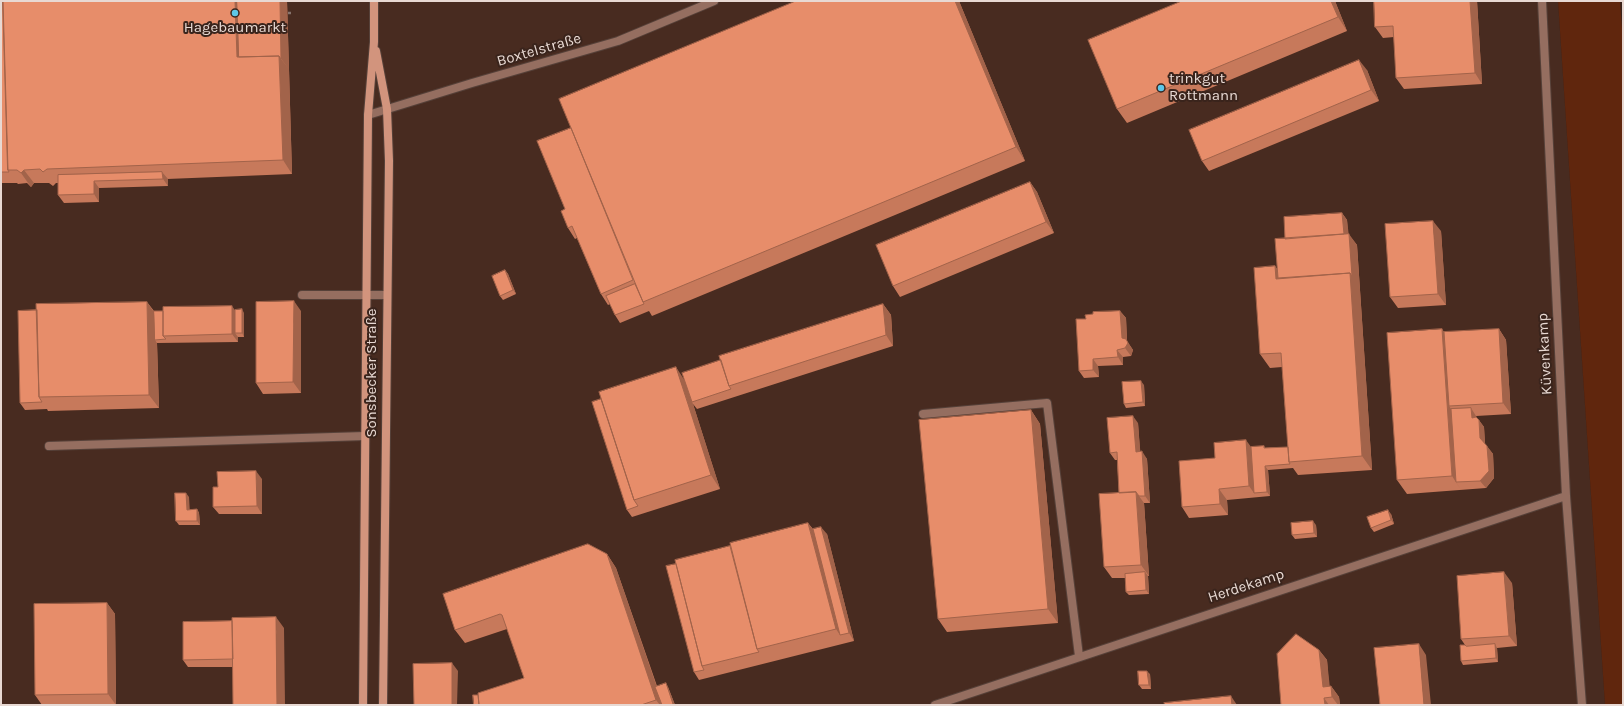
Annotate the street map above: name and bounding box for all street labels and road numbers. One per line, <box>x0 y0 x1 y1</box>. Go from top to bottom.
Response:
street label: Boxtelstraße <box>495 29 583 71</box>
street label: Sonsbecker Straße <box>363 309 381 437</box>
street label: Küvenkamp <box>1534 313 1556 395</box>
street label: Herdekamp <box>1206 565 1286 607</box>

